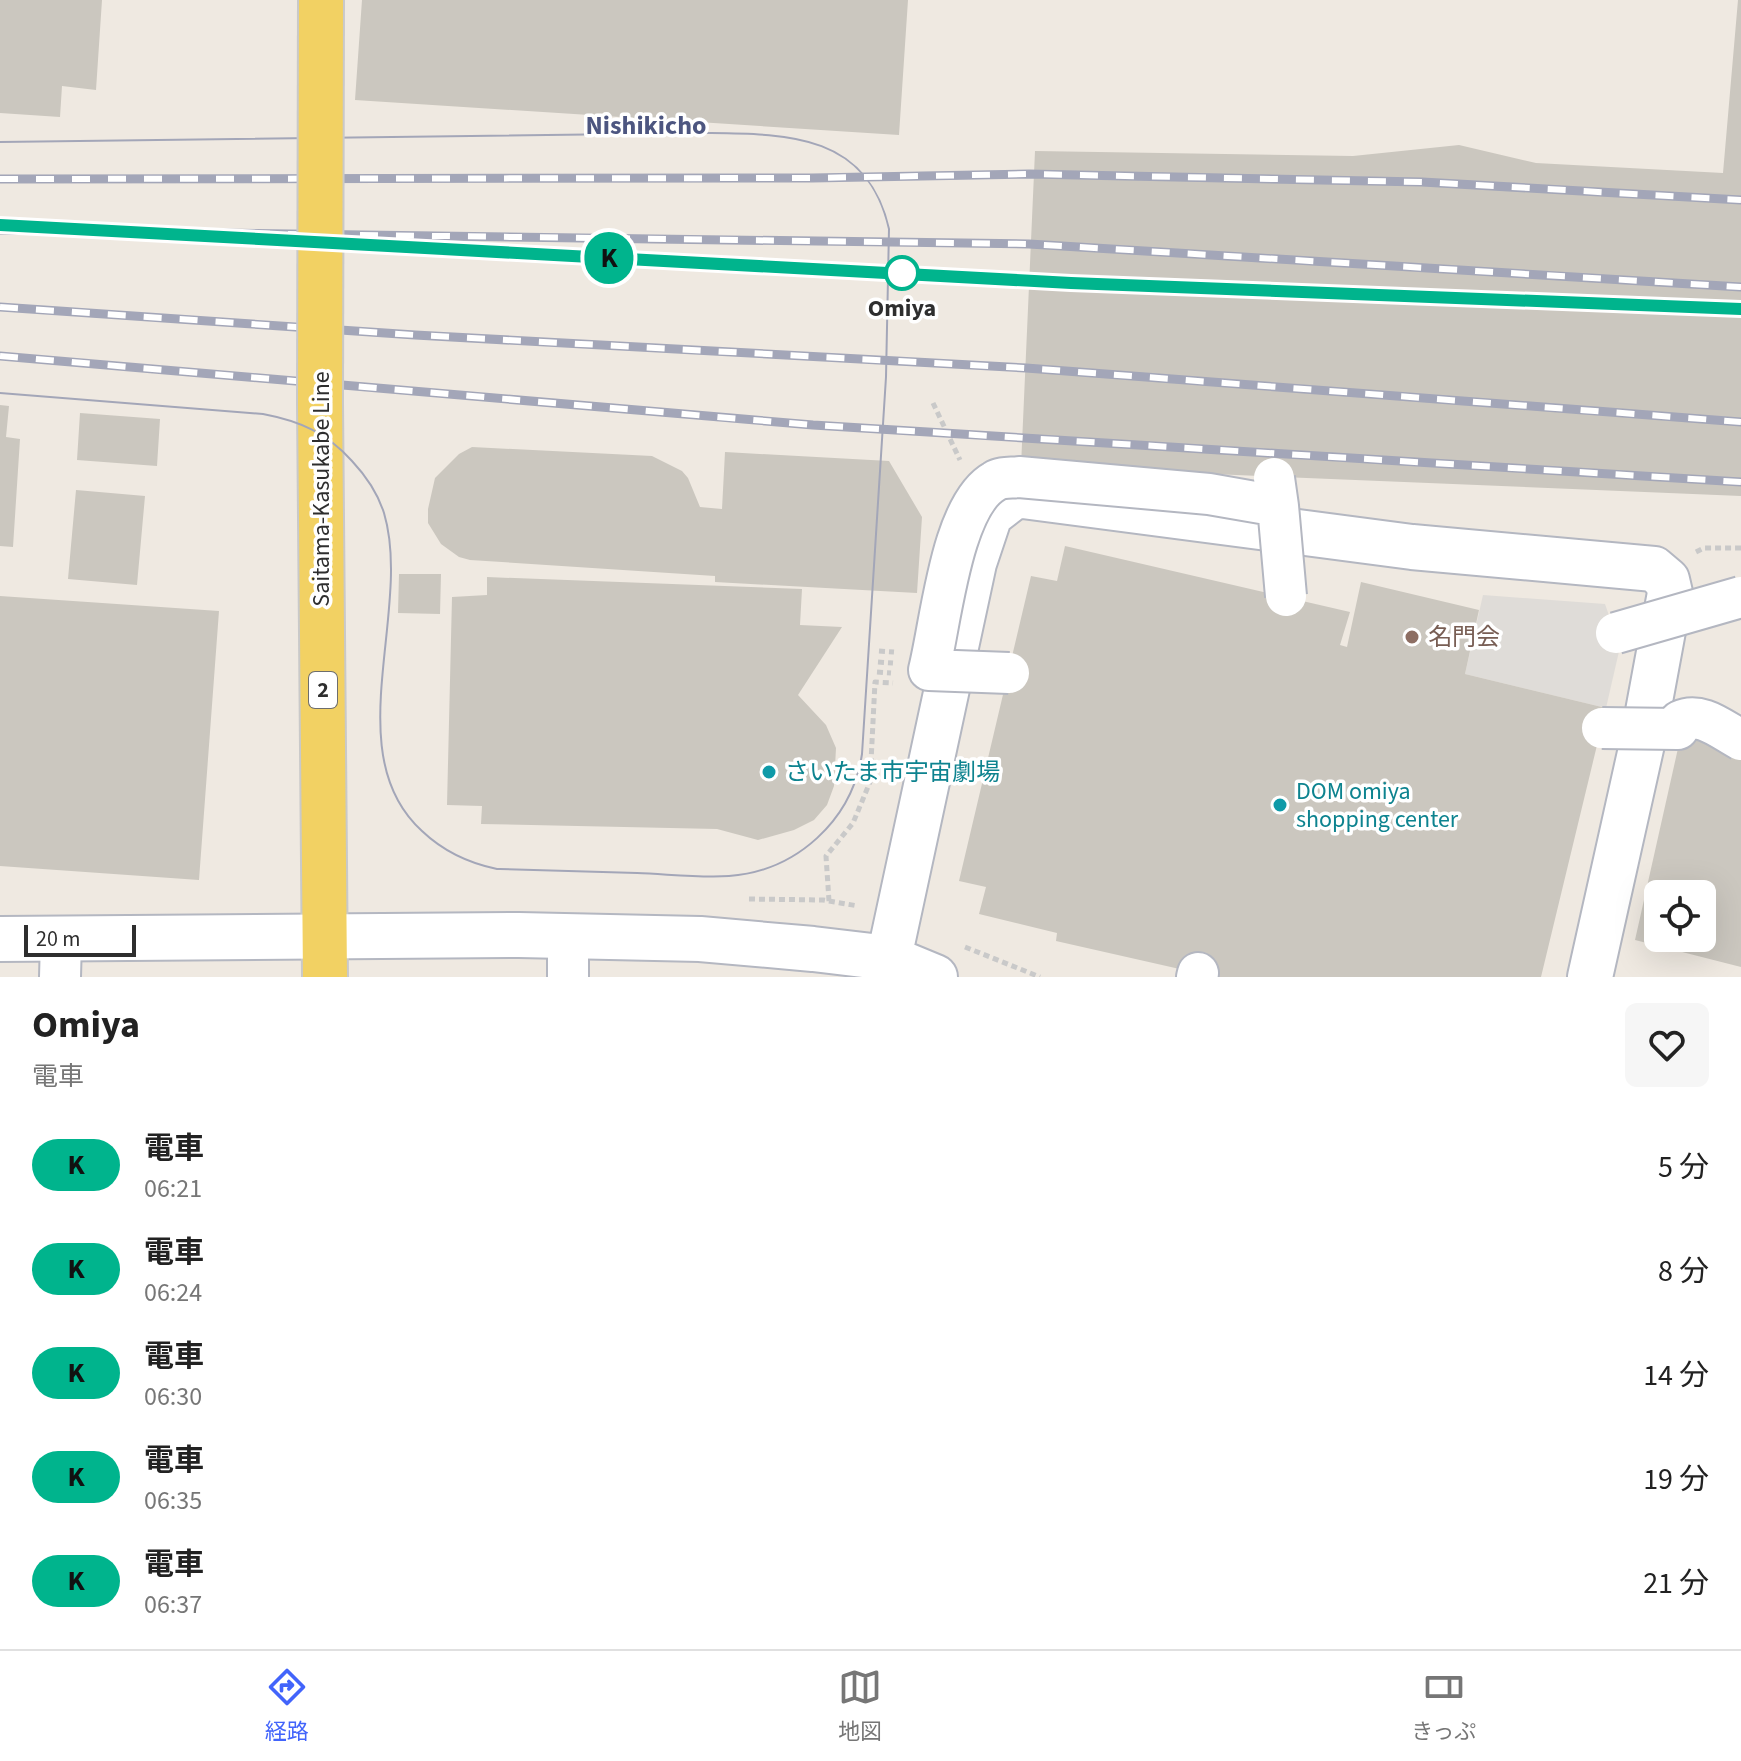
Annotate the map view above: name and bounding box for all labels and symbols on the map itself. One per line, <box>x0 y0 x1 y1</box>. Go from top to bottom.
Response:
district label: Nishikicho <box>586 107 706 144</box>
line badge: K <box>583 232 635 284</box>
marker: Omiya <box>885 256 919 290</box>
place label: Omiya <box>868 291 936 326</box>
street label: Saitama-Kasukabe Line <box>304 371 339 607</box>
place label: 名門会 <box>1428 620 1500 655</box>
marker: 名門会 <box>1403 628 1421 646</box>
road number: 2 <box>309 672 337 708</box>
place label: さいたま市宇宙劇場 <box>785 755 1000 790</box>
marker: さいたま市宇宙劇場 <box>760 763 778 781</box>
place label: DOM omiya shopping center <box>1296 774 1459 837</box>
marker: DOM omiya shopping center <box>1271 796 1289 814</box>
scale bar <box>24 921 136 957</box>

